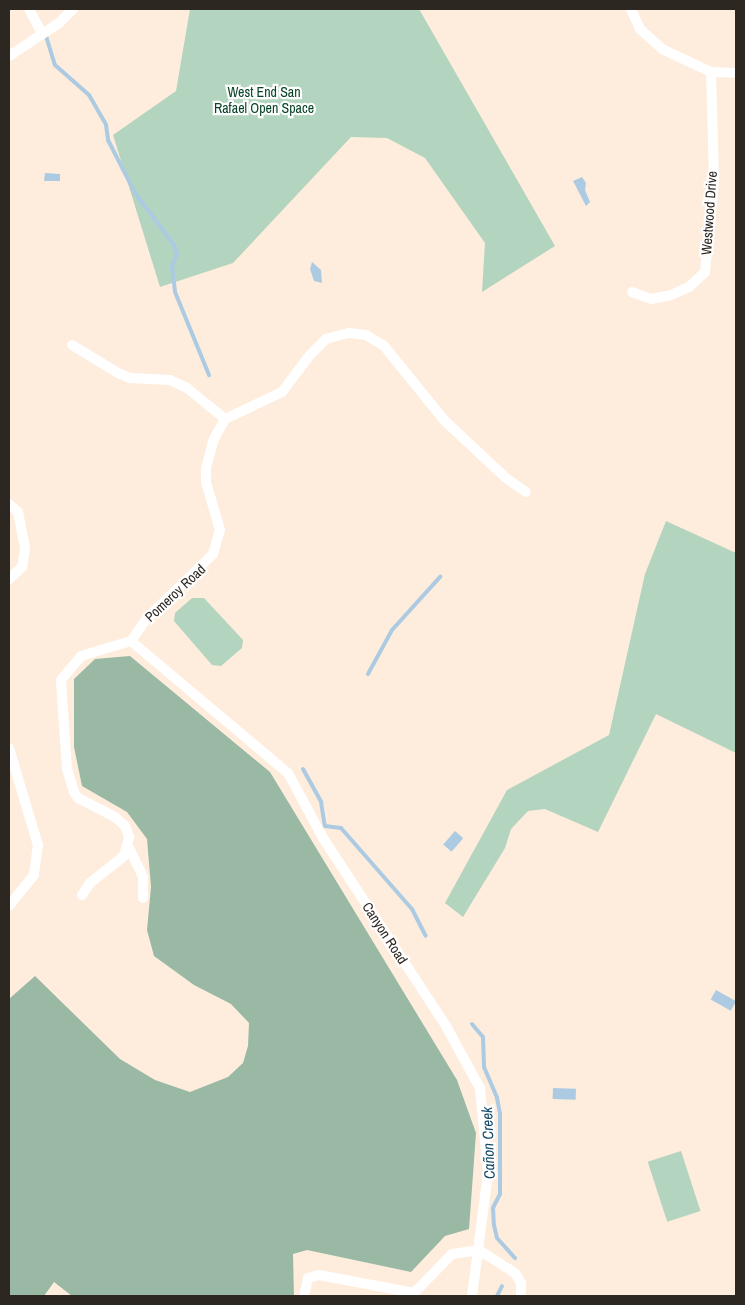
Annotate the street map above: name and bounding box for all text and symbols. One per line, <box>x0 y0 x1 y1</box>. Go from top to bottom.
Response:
park label: West End San Rafael Open Space <box>214 84 314 116</box>
street label: Westwood Drive <box>698 171 720 255</box>
street label: Pomeroy Road <box>141 561 209 625</box>
street label: Canyon Road <box>359 899 411 967</box>
water label: Cañon Creek <box>478 1106 498 1180</box>

